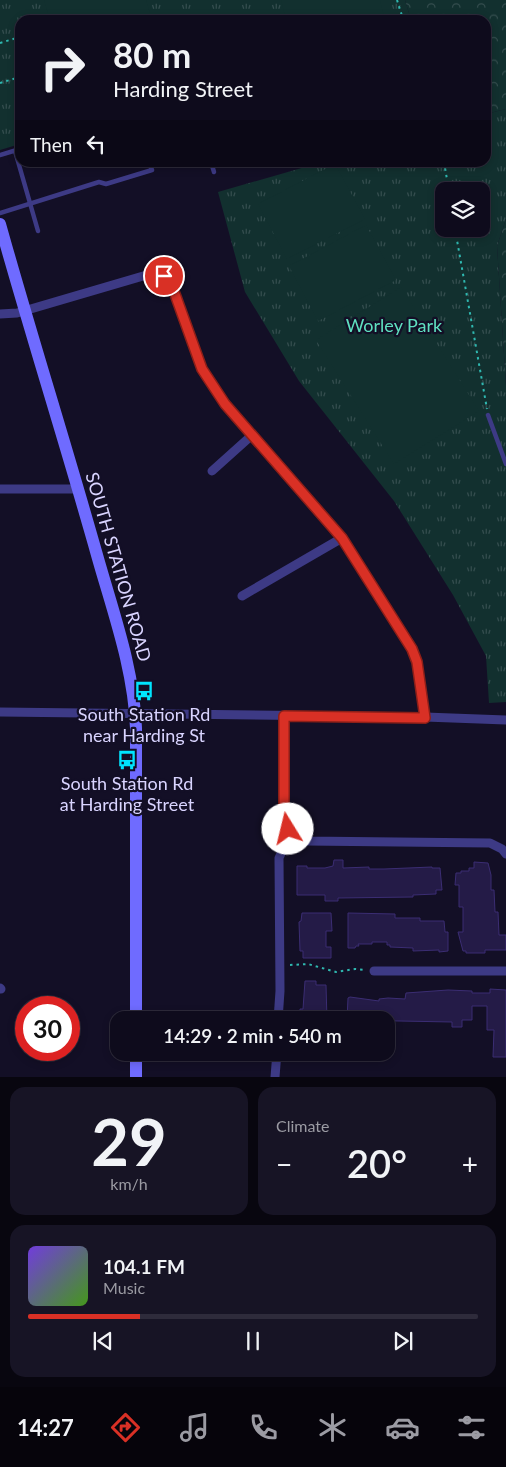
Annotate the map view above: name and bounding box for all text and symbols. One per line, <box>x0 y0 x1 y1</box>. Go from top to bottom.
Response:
text: 80 m <box>113 33 191 75</box>
icon: right <box>30 35 95 100</box>
text: Harding Street <box>113 75 253 102</box>
icon: left <box>82 130 110 158</box>
text: Then <box>30 133 72 156</box>
map controls <box>435 182 490 237</box>
button: layers <box>435 182 490 237</box>
pin <box>143 255 185 297</box>
icon: arrive <box>150 262 178 290</box>
park label: Worley Park <box>346 314 443 336</box>
street label: SOUTH STATION ROAD <box>81 470 157 664</box>
bus stop icon: South Station Rd near Harding St <box>133 680 155 702</box>
place label: South Station Rd near Harding St <box>78 703 210 746</box>
bus stop icon: South Station Rd at Harding Street <box>116 749 138 771</box>
place label: South Station Rd at Harding Street <box>60 772 195 815</box>
position arrow <box>261 802 313 854</box>
speed limit sign: 30 <box>15 996 80 1061</box>
text: 14:29 · 2 min · 540 m <box>163 1024 342 1047</box>
text: 29 <box>91 1102 167 1180</box>
text: Climate <box>276 1116 329 1135</box>
text: 20° <box>347 1140 407 1186</box>
text: − <box>276 1147 292 1181</box>
text: + <box>462 1147 478 1181</box>
text: km/h <box>110 1174 148 1193</box>
text: 104.1 FM <box>103 1255 185 1278</box>
text: Music <box>103 1278 145 1297</box>
icon: previous <box>89 1327 117 1355</box>
icon: pause <box>239 1327 267 1355</box>
icon: next <box>389 1327 417 1355</box>
icon: directions <box>108 1410 143 1445</box>
icon: music <box>177 1410 212 1445</box>
icon: phone <box>246 1410 281 1445</box>
icon: climate <box>315 1410 350 1445</box>
icon: car <box>385 1410 420 1445</box>
icon: filters <box>454 1410 489 1445</box>
text: 14:27 <box>17 1414 74 1441</box>

